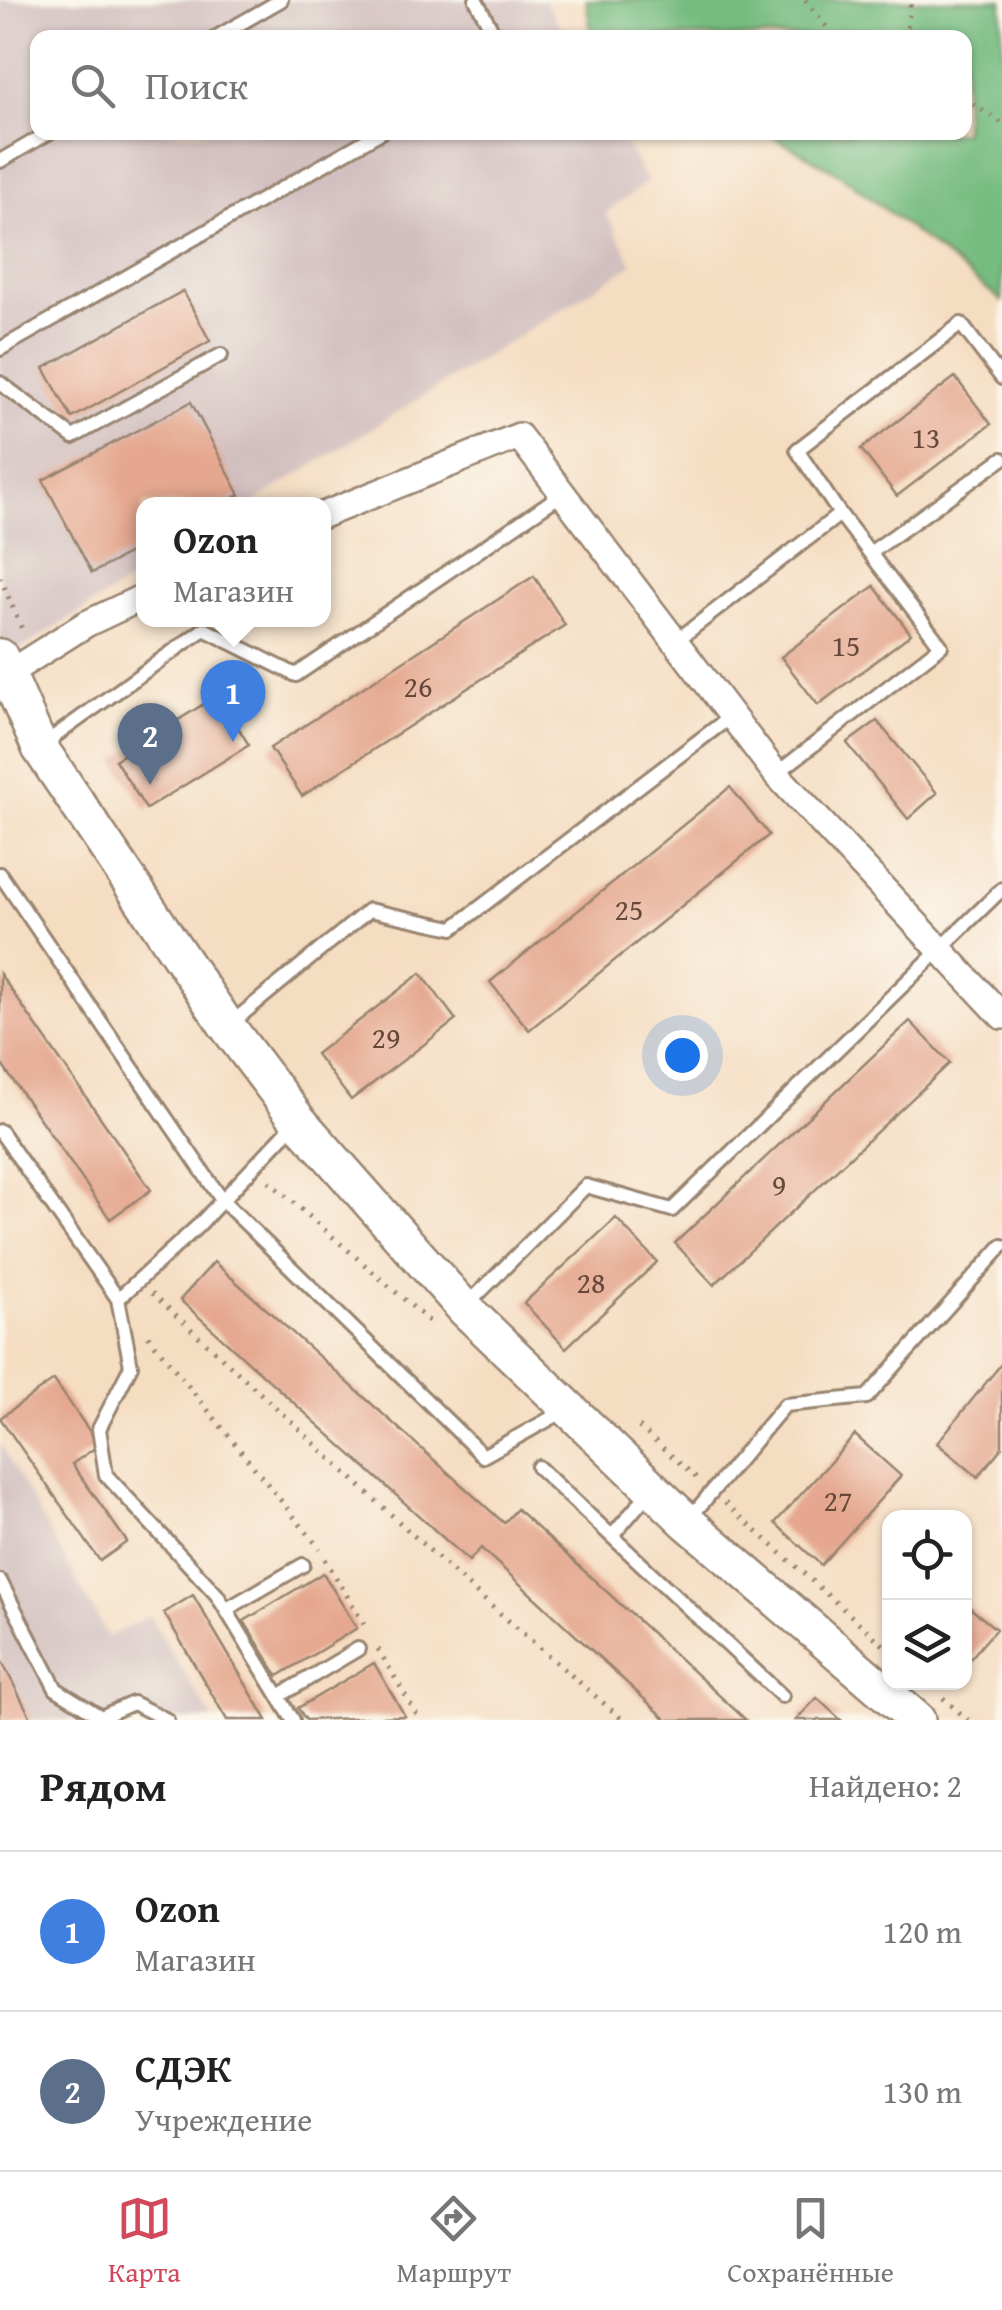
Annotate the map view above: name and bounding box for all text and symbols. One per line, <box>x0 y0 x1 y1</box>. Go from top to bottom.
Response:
search box <box>30 30 972 140</box>
text: Поиск <box>145 57 248 113</box>
icon: search <box>65 58 120 113</box>
house number: 13 <box>912 415 940 459</box>
popup <box>136 497 331 627</box>
text: Ozon <box>173 511 258 567</box>
text: Магазин <box>173 567 294 614</box>
house number: 15 <box>832 623 860 667</box>
pin: 1 <box>200 660 266 742</box>
house number: 26 <box>404 664 432 708</box>
pin: 2 <box>118 702 182 785</box>
house number: 25 <box>615 887 643 931</box>
house number: 29 <box>372 1015 400 1059</box>
your location <box>657 1030 708 1081</box>
house number: 9 <box>772 1162 786 1206</box>
house number: 28 <box>577 1260 605 1304</box>
house number: 27 <box>824 1478 852 1522</box>
map controls <box>882 1510 972 1690</box>
button: locate <box>882 1510 972 1600</box>
button: layers <box>882 1600 972 1690</box>
text: Рядом <box>40 1755 167 1816</box>
text: Найдено: 2 <box>809 1762 962 1809</box>
text: Ozon <box>135 1880 220 1936</box>
text: 1 <box>64 1908 81 1955</box>
text: 120 m <box>883 1908 962 1955</box>
text: Магазин <box>135 1936 256 1983</box>
text: СДЭК <box>135 2040 232 2096</box>
text: 2 <box>64 2068 81 2115</box>
text: 130 m <box>883 2068 962 2115</box>
text: Учреждение <box>135 2096 312 2143</box>
tab: Карта <box>108 2191 181 2292</box>
tab: Маршрут <box>397 2191 511 2292</box>
tab: Сохранённые <box>727 2191 894 2292</box>

